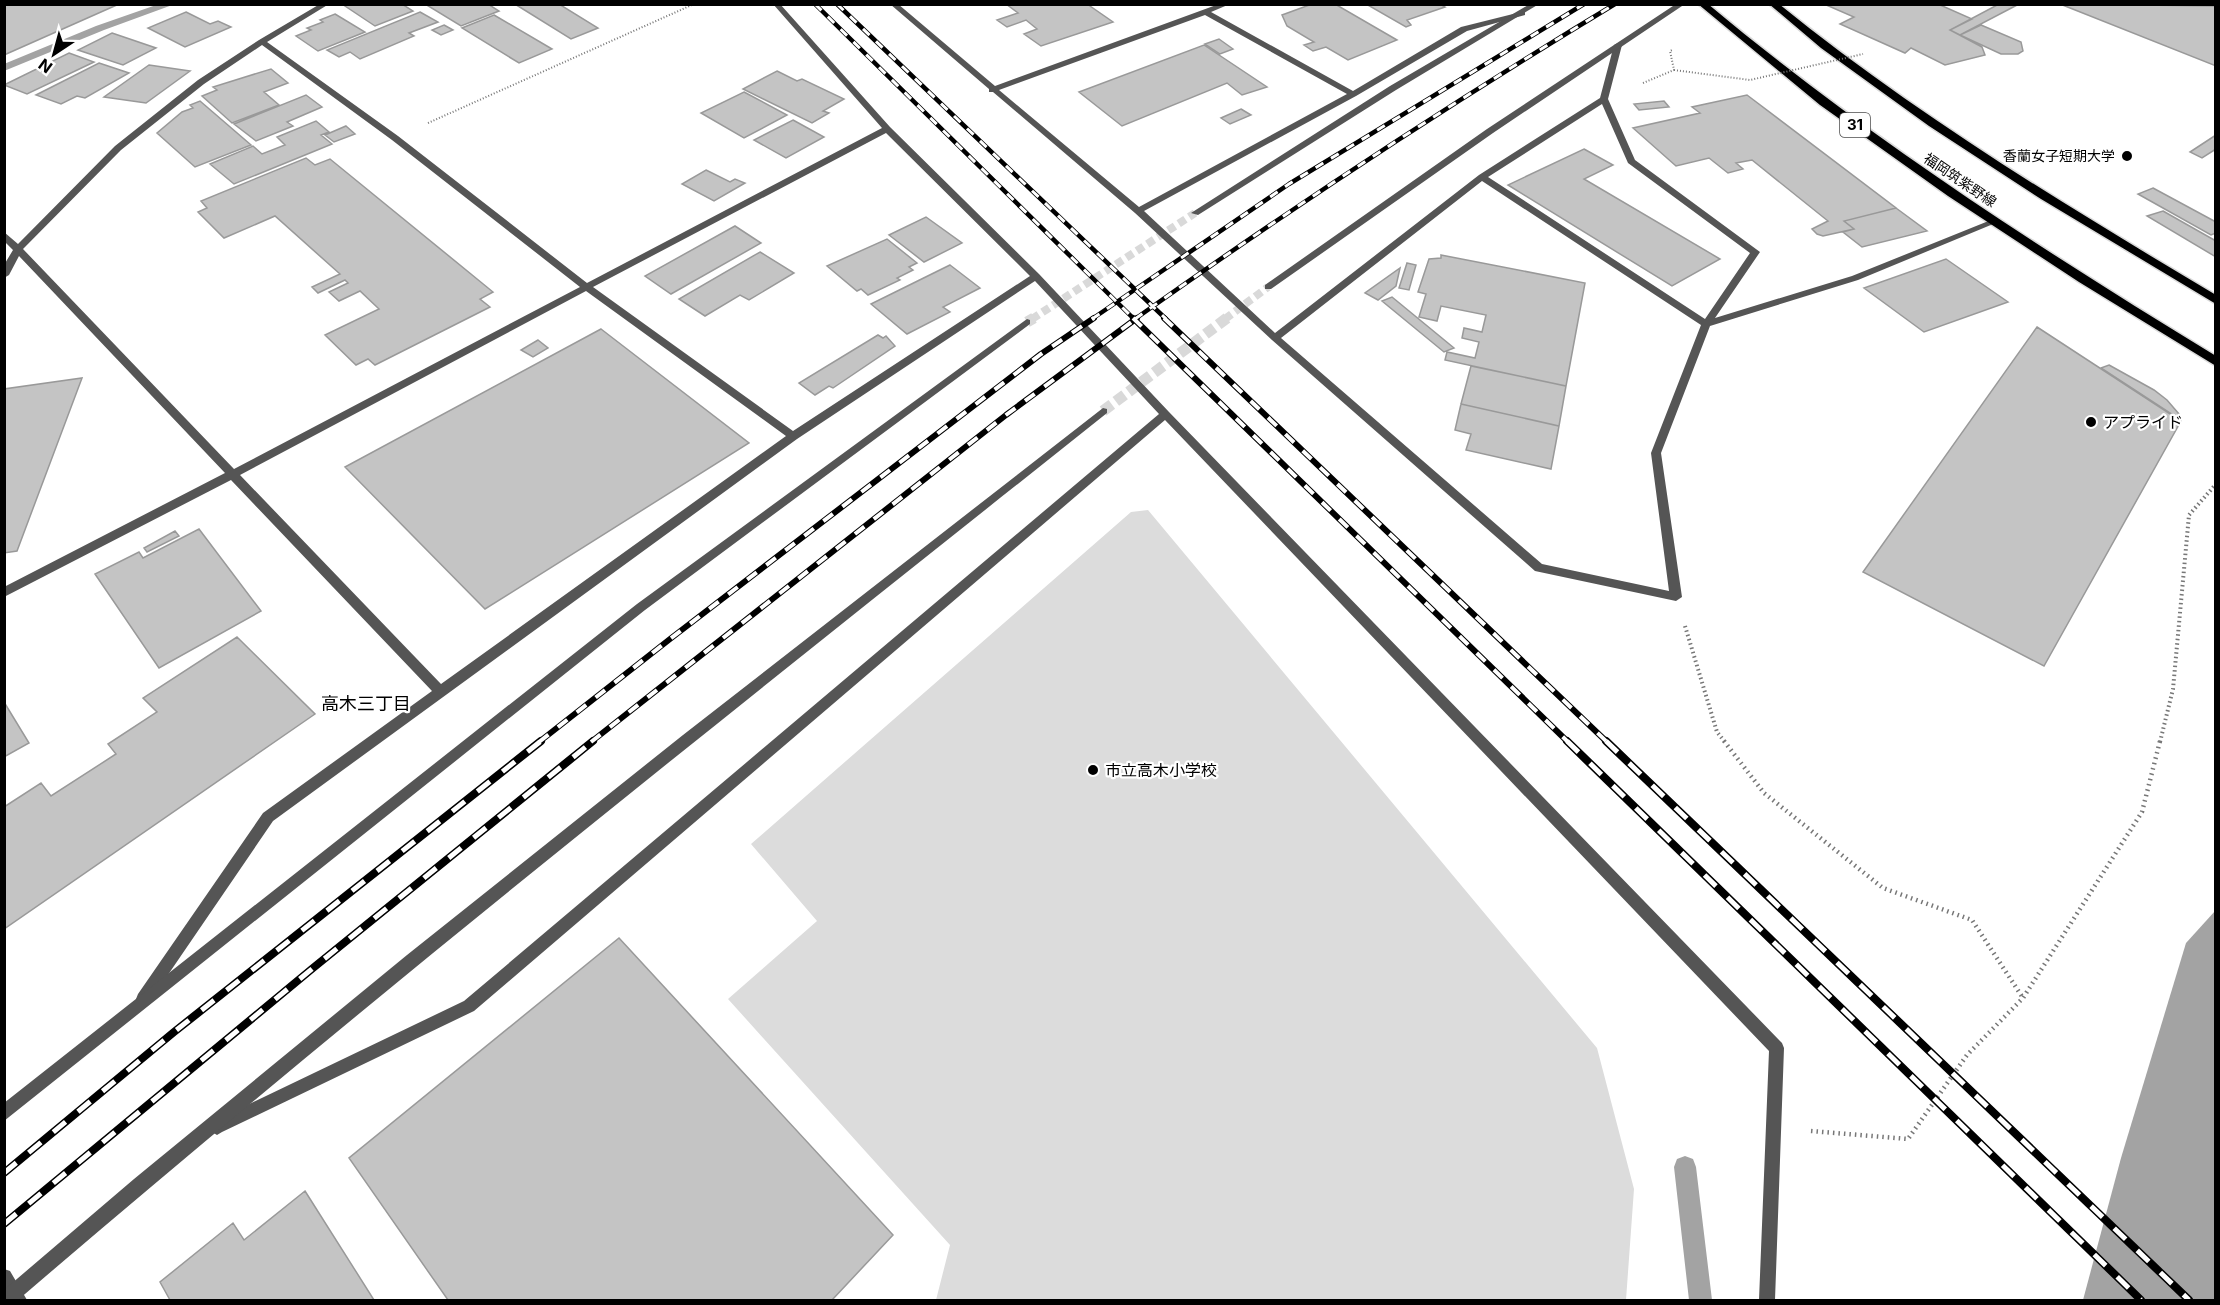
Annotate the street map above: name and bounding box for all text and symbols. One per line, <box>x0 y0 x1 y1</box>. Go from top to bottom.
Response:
north arrow <box>24 24 84 84</box>
text: N <box>34 54 56 78</box>
road number: 31 <box>1840 113 1870 137</box>
place label: 香蘭女子短期大学 <box>2003 147 2115 164</box>
street label: 福岡筑紫野線 <box>1921 149 2000 210</box>
marker: 香蘭女子短期大学 <box>2120 149 2134 163</box>
place label: アプライド <box>2103 412 2183 432</box>
marker: アプライド <box>2084 415 2098 429</box>
district label: 高木三丁目 <box>321 693 411 714</box>
place label: 市立高木小学校 <box>1105 760 1217 780</box>
marker: 市立高木小学校 <box>1086 763 1100 777</box>

